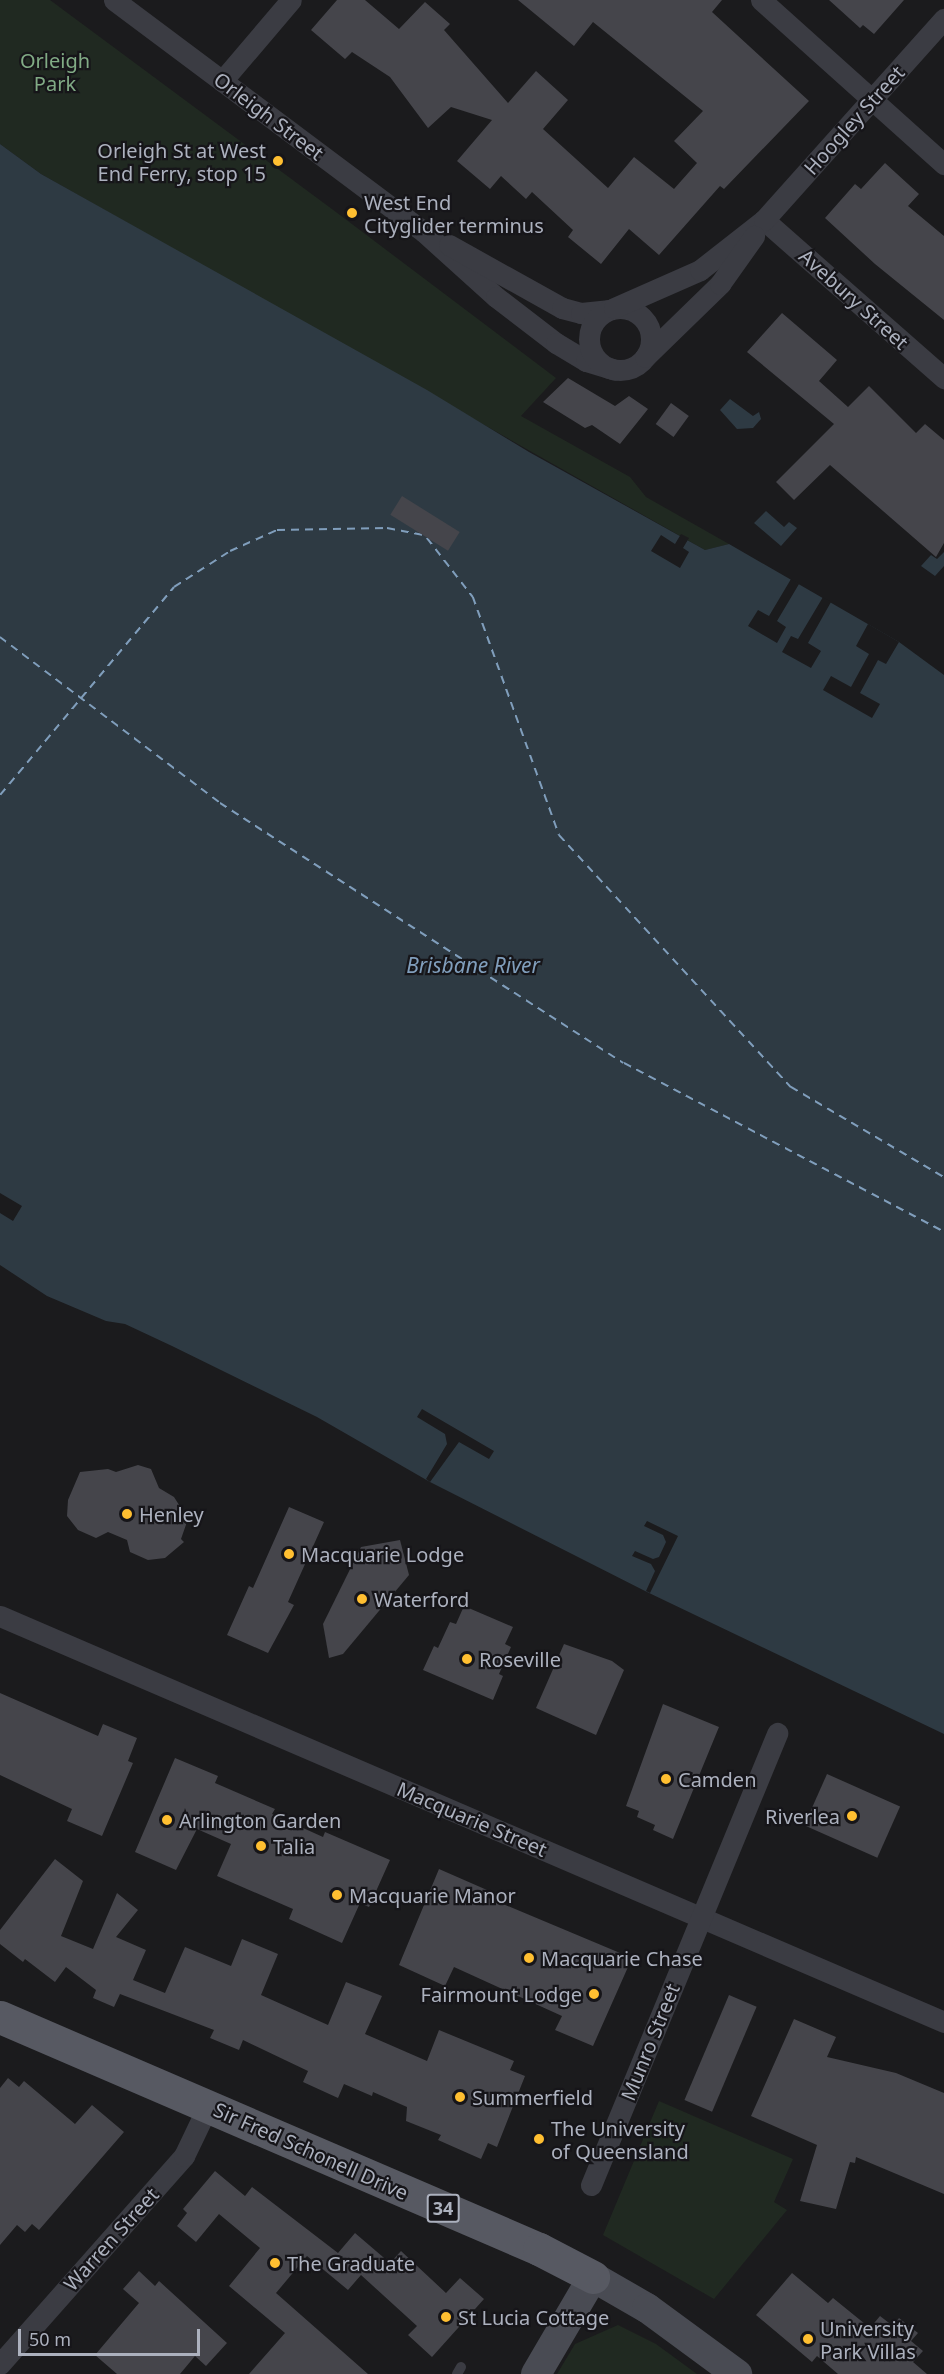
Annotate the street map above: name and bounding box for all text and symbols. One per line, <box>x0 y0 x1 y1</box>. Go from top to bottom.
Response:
park label: Orleigh Park <box>20 48 90 95</box>
street label: Hoogley Street <box>799 60 909 180</box>
street label: Orleigh Street <box>209 67 329 165</box>
place label: Orleigh St at West End Ferry, stop 15 <box>97 138 266 185</box>
marker: Orleigh St at West End Ferry, stop 15 <box>271 154 285 168</box>
place label: West End Cityglider terminus <box>364 190 544 237</box>
marker: West End Cityglider terminus <box>345 206 359 220</box>
street label: Avebury Street <box>795 244 913 354</box>
water label: Brisbane River <box>406 952 540 978</box>
place label: Henley <box>139 1502 204 1526</box>
marker: Henley <box>120 1507 134 1521</box>
place label: Macquarie Lodge <box>301 1542 464 1566</box>
marker: Macquarie Lodge <box>282 1547 296 1561</box>
place label: Waterford <box>374 1587 469 1611</box>
marker: Waterford <box>355 1592 369 1606</box>
place label: Roseville <box>479 1647 561 1671</box>
marker: Roseville <box>460 1652 474 1666</box>
place label: Camden <box>678 1767 756 1791</box>
marker: Camden <box>659 1772 673 1786</box>
street label: Macquarie Street <box>393 1777 551 1861</box>
place label: Riverlea <box>765 1804 840 1828</box>
place label: Arlington Garden <box>179 1808 341 1832</box>
marker: Riverlea <box>845 1809 859 1823</box>
marker: Arlington Garden <box>160 1813 174 1827</box>
place label: Talia <box>273 1834 315 1858</box>
marker: Talia <box>254 1839 268 1853</box>
place label: Macquarie Manor <box>349 1883 516 1907</box>
marker: Macquarie Manor <box>330 1888 344 1902</box>
place label: Macquarie Chase <box>541 1946 703 1970</box>
marker: Macquarie Chase <box>522 1951 536 1965</box>
street label: Munro Street <box>616 1980 684 2104</box>
place label: Fairmount Lodge <box>421 1982 582 2006</box>
marker: Fairmount Lodge <box>587 1987 601 2001</box>
place label: Summerfield <box>472 2085 593 2109</box>
marker: Summerfield <box>453 2090 467 2104</box>
street label: Sir Fred Schonell Drive <box>210 2097 412 2205</box>
place label: The University of Queensland <box>551 2116 689 2163</box>
marker: The University of Queensland <box>532 2132 546 2146</box>
street label: Warren Street <box>59 2183 163 2295</box>
road number: 34 <box>426 2193 460 2223</box>
place label: The Graduate <box>287 2251 415 2275</box>
marker: The Graduate <box>268 2256 282 2270</box>
place label: St Lucia Cottage <box>458 2305 609 2329</box>
marker: St Lucia Cottage <box>439 2310 453 2324</box>
place label: University Park Villas <box>820 2316 916 2363</box>
scale bar <box>21 2317 202 2355</box>
text: 50 m <box>29 2327 71 2351</box>
marker: University Park Villas <box>801 2332 815 2346</box>

